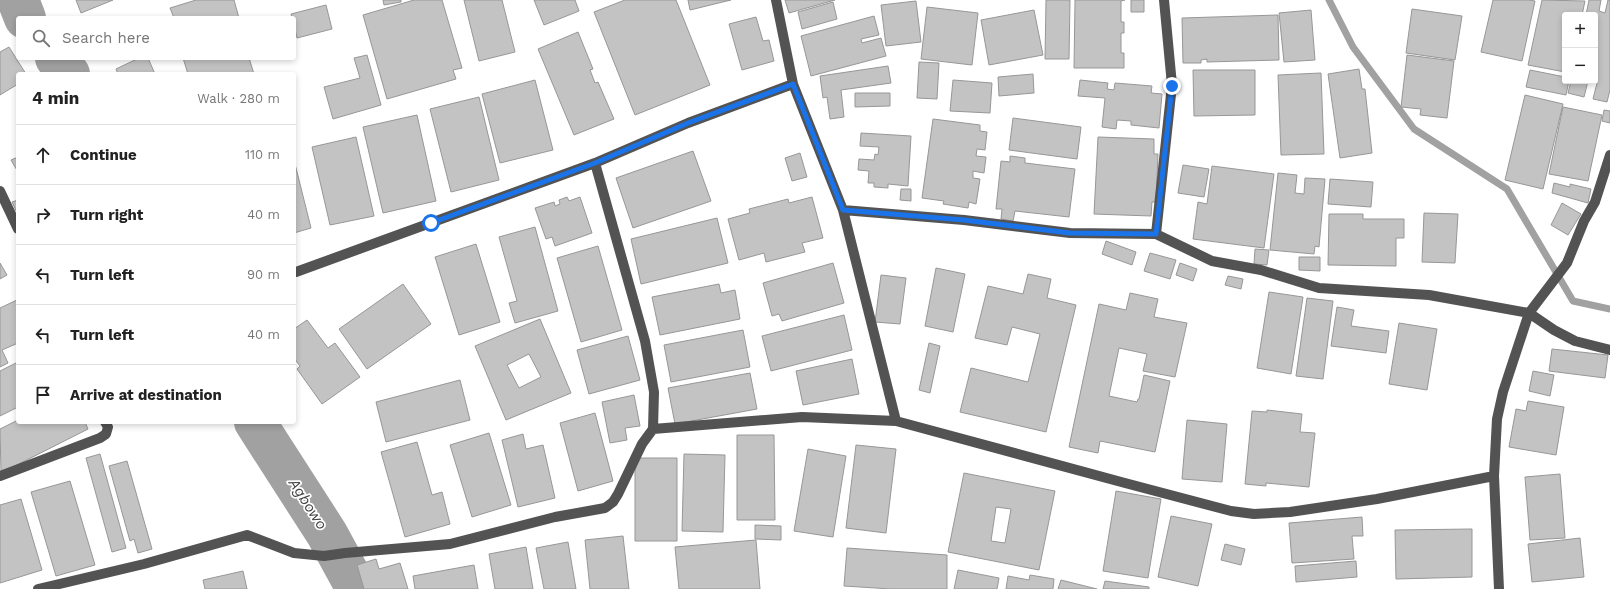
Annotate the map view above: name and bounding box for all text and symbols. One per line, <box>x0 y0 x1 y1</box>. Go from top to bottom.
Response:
map controls <box>1562 12 1598 84</box>
button: + <box>1562 12 1598 48</box>
search box <box>16 16 296 60</box>
icon: search <box>30 27 52 49</box>
text: Search here <box>62 29 150 47</box>
button: − <box>1562 48 1598 84</box>
route end <box>1163 77 1181 95</box>
text: 4 min <box>32 88 79 108</box>
text: Walk · 280 m <box>197 91 280 106</box>
icon: ahead <box>32 144 54 166</box>
text: Continue <box>70 146 137 164</box>
text: 110 m <box>245 147 280 162</box>
icon: right <box>32 204 54 226</box>
text: Turn right <box>70 206 143 224</box>
text: 40 m <box>247 207 280 222</box>
route start <box>422 214 440 232</box>
icon: left <box>32 264 54 286</box>
text: Turn left <box>70 266 134 284</box>
text: 90 m <box>247 267 280 282</box>
icon: left <box>32 324 54 346</box>
text: Turn left <box>70 326 134 344</box>
text: 40 m <box>247 327 280 342</box>
icon: arrive <box>32 384 54 406</box>
text: Arrive at destination <box>70 386 222 404</box>
water label: Agbowo <box>284 474 331 533</box>

